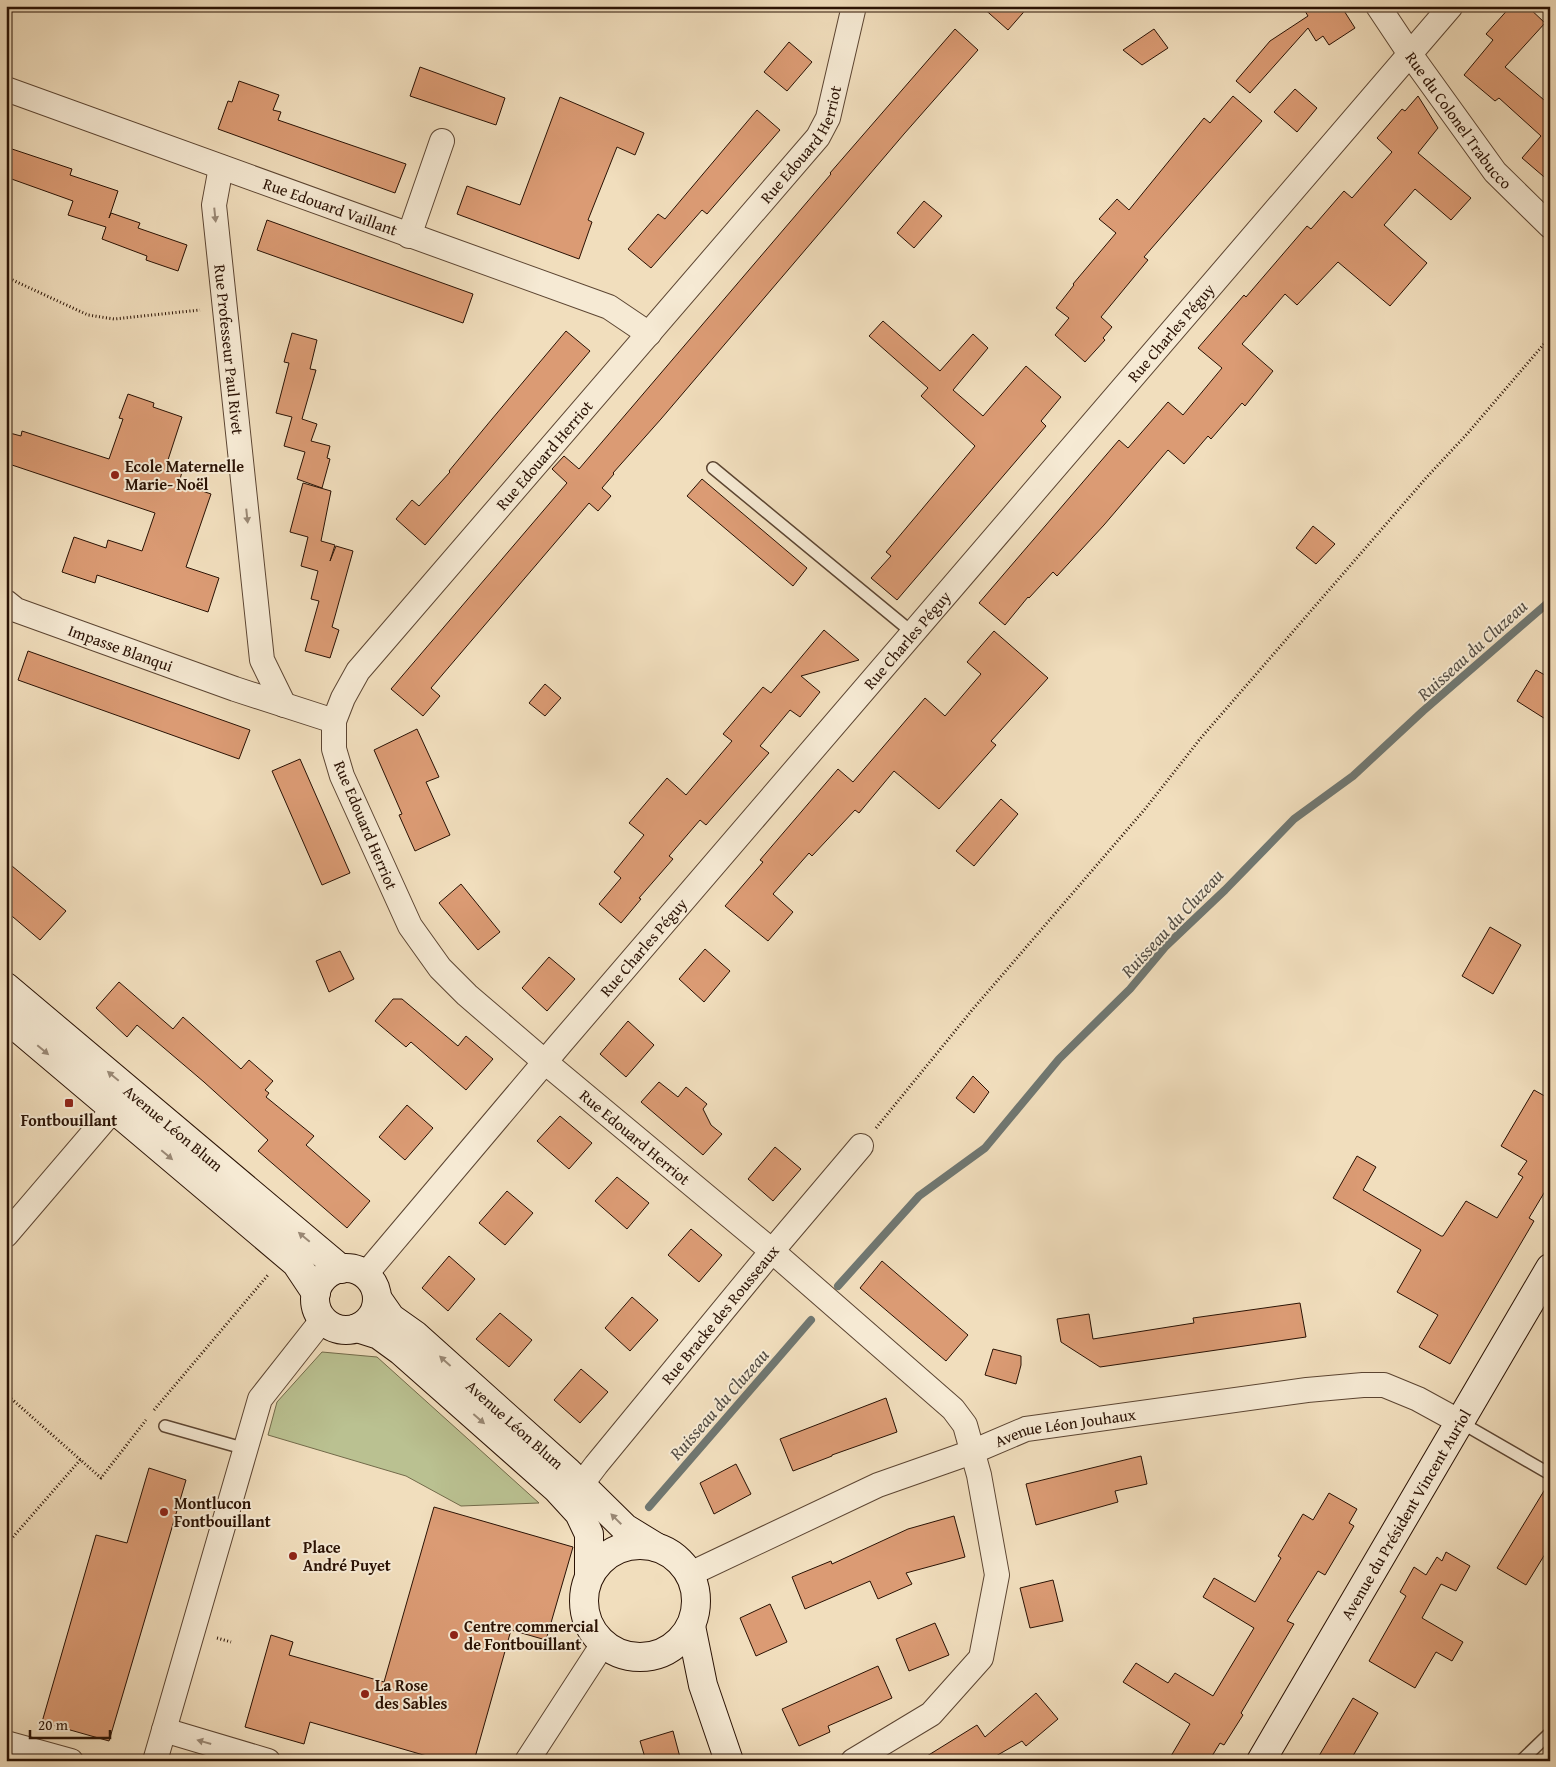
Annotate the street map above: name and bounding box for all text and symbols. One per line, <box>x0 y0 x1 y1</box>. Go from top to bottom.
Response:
street label: Rue du Colonel Trabucco <box>1400 46 1518 194</box>
street label: Rue Edouard Herriot <box>754 83 847 208</box>
street label: Rue Edouard Vaillant <box>260 171 401 242</box>
one-way arrow <box>211 208 219 224</box>
street label: Rue Professeur Paul Rivet <box>208 263 250 436</box>
street label: Rue Charles Péguy <box>1121 278 1220 387</box>
street label: Rue Edouard Herriot <box>490 395 598 515</box>
place label: Ecole Maternelle Marie- Noël <box>125 454 244 496</box>
marker: Ecole Maternelle Marie- Noël <box>109 469 121 481</box>
one-way arrow <box>243 508 251 524</box>
street label: Rue Charles Péguy <box>858 585 956 694</box>
water label: Ruisseau du Cluzeau <box>1410 593 1533 708</box>
street label: Impasse Blanqui <box>65 618 177 678</box>
street label: Rue Edouard Herriot <box>328 757 404 894</box>
water label: Ruisseau du Cluzeau <box>1114 862 1230 984</box>
street label: Rue Charles Péguy <box>594 892 692 1002</box>
one-way arrow <box>37 1045 50 1056</box>
one-way arrow <box>107 1070 119 1082</box>
street label: Avenue Léon Blum <box>118 1079 229 1177</box>
street label: Rue Edouard Herriot <box>574 1083 696 1191</box>
marker: Fontbouillant <box>63 1097 75 1109</box>
place label: Fontbouillant <box>21 1108 117 1132</box>
one-way arrow <box>161 1149 173 1161</box>
one-way arrow <box>297 1232 310 1243</box>
street label: Rue Bracke des Rousseaux <box>655 1239 785 1389</box>
water label: Ruisseau du Cluzeau <box>662 1342 775 1467</box>
one-way arrow <box>438 1356 451 1367</box>
street label: Avenue Léon Blum <box>461 1374 569 1475</box>
street label: Avenue Léon Jouhaux <box>991 1402 1138 1453</box>
street label: Avenue du Président Vincent Auriol <box>1335 1404 1477 1624</box>
one-way arrow <box>472 1414 485 1425</box>
place label: Montlucon Fontbouillant <box>174 1491 271 1533</box>
marker: Montlucon Fontbouillant <box>158 1506 170 1518</box>
one-way arrow <box>610 1513 622 1525</box>
place label: Place André Puyet <box>303 1535 391 1577</box>
marker: Place André Puyet <box>287 1550 299 1562</box>
place label: Centre commercial de Fontbouillant <box>464 1614 599 1656</box>
marker: Centre commercial de Fontbouillant <box>448 1629 460 1641</box>
place label: La Rose des Sables <box>375 1673 448 1715</box>
marker: La Rose des Sables <box>359 1688 371 1700</box>
scale bar <box>30 1707 110 1739</box>
text: 20 m <box>38 1714 69 1735</box>
one-way arrow <box>197 1737 212 1745</box>

